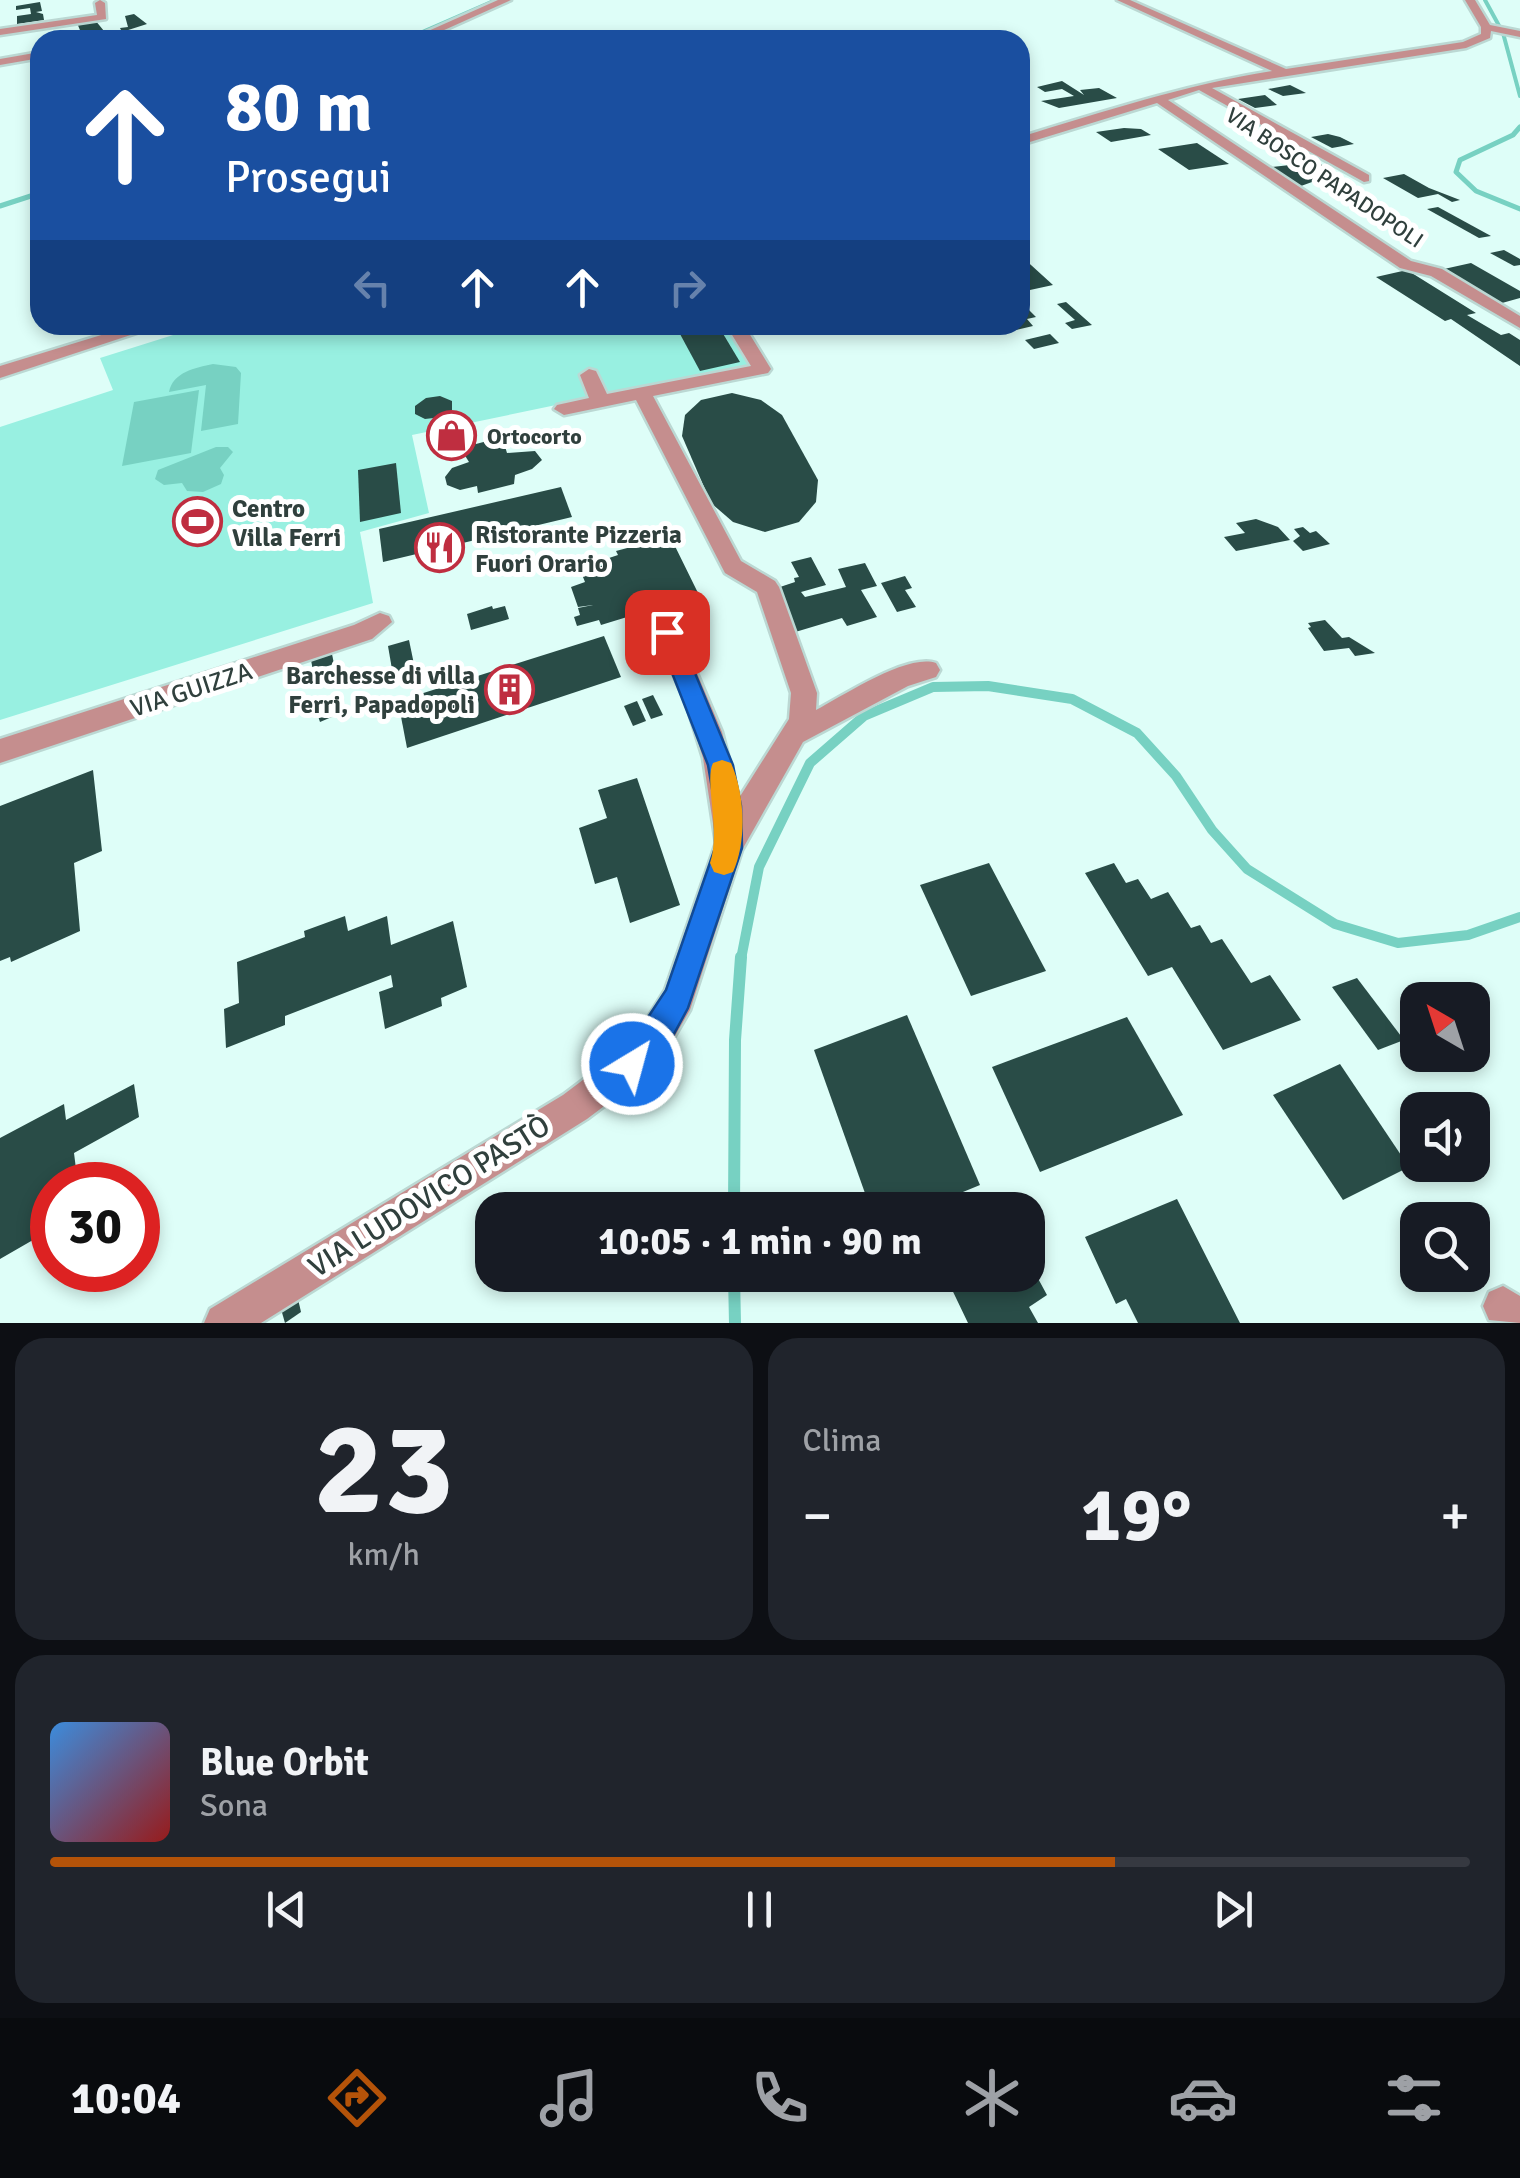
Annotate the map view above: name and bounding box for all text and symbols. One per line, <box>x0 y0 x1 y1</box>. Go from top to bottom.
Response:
text: 80 m <box>225 64 373 150</box>
icon: ahead <box>60 70 190 200</box>
street label: VIA BOSCO PAPADOPOLI <box>1221 101 1429 254</box>
text: Prosegui <box>225 150 392 205</box>
icon: left <box>345 260 400 315</box>
icon: ahead <box>450 260 505 315</box>
icon: ahead <box>555 260 610 315</box>
icon: right <box>660 260 715 315</box>
shop icon: Ortocorto <box>426 410 478 462</box>
place label: Ortocorto <box>487 423 582 450</box>
place label: Centro Villa Ferri <box>232 493 341 553</box>
sports icon: Centro Villa Ferri <box>171 496 223 548</box>
place label: Ristorante Pizzeria Fuori Orario <box>475 519 682 579</box>
restaurant icon: Ristorante Pizzeria Fuori Orario <box>414 522 466 574</box>
pin <box>625 590 710 675</box>
icon: arrive <box>640 605 695 660</box>
street label: VIA GUIZZA <box>126 655 256 724</box>
place label: Barchesse di villa Ferri, Papadopoli <box>286 660 475 720</box>
building icon: Barchesse di villa Ferri, Papadopoli <box>484 663 536 715</box>
north arrow <box>1400 982 1490 1072</box>
map controls <box>1400 982 1490 1292</box>
position arrow <box>580 1012 684 1116</box>
button: sound <box>1400 1092 1490 1182</box>
street label: VIA LUDOVICO PASTÒ <box>302 1107 557 1286</box>
speed limit sign: 30 <box>30 1162 160 1292</box>
button: search <box>1400 1202 1490 1292</box>
text: 10:05 · 1 min · 90 m <box>598 1218 922 1265</box>
text: 23 <box>314 1390 454 1550</box>
text: Clima <box>803 1421 881 1460</box>
text: 19° <box>1081 1469 1192 1562</box>
text: − <box>803 1482 832 1550</box>
text: + <box>1440 1482 1470 1550</box>
text: km/h <box>348 1535 420 1574</box>
text: Blue Orbit <box>200 1739 369 1786</box>
text: Sona <box>200 1786 268 1825</box>
icon: previous <box>259 1882 314 1937</box>
icon: pause <box>732 1882 787 1937</box>
icon: next <box>1206 1882 1261 1937</box>
icon: directions <box>322 2063 392 2133</box>
icon: music <box>534 2063 604 2133</box>
icon: phone <box>745 2063 815 2133</box>
icon: climate <box>957 2063 1027 2133</box>
icon: car <box>1168 2063 1238 2133</box>
icon: filters <box>1379 2063 1449 2133</box>
text: 10:04 <box>71 2071 181 2126</box>

